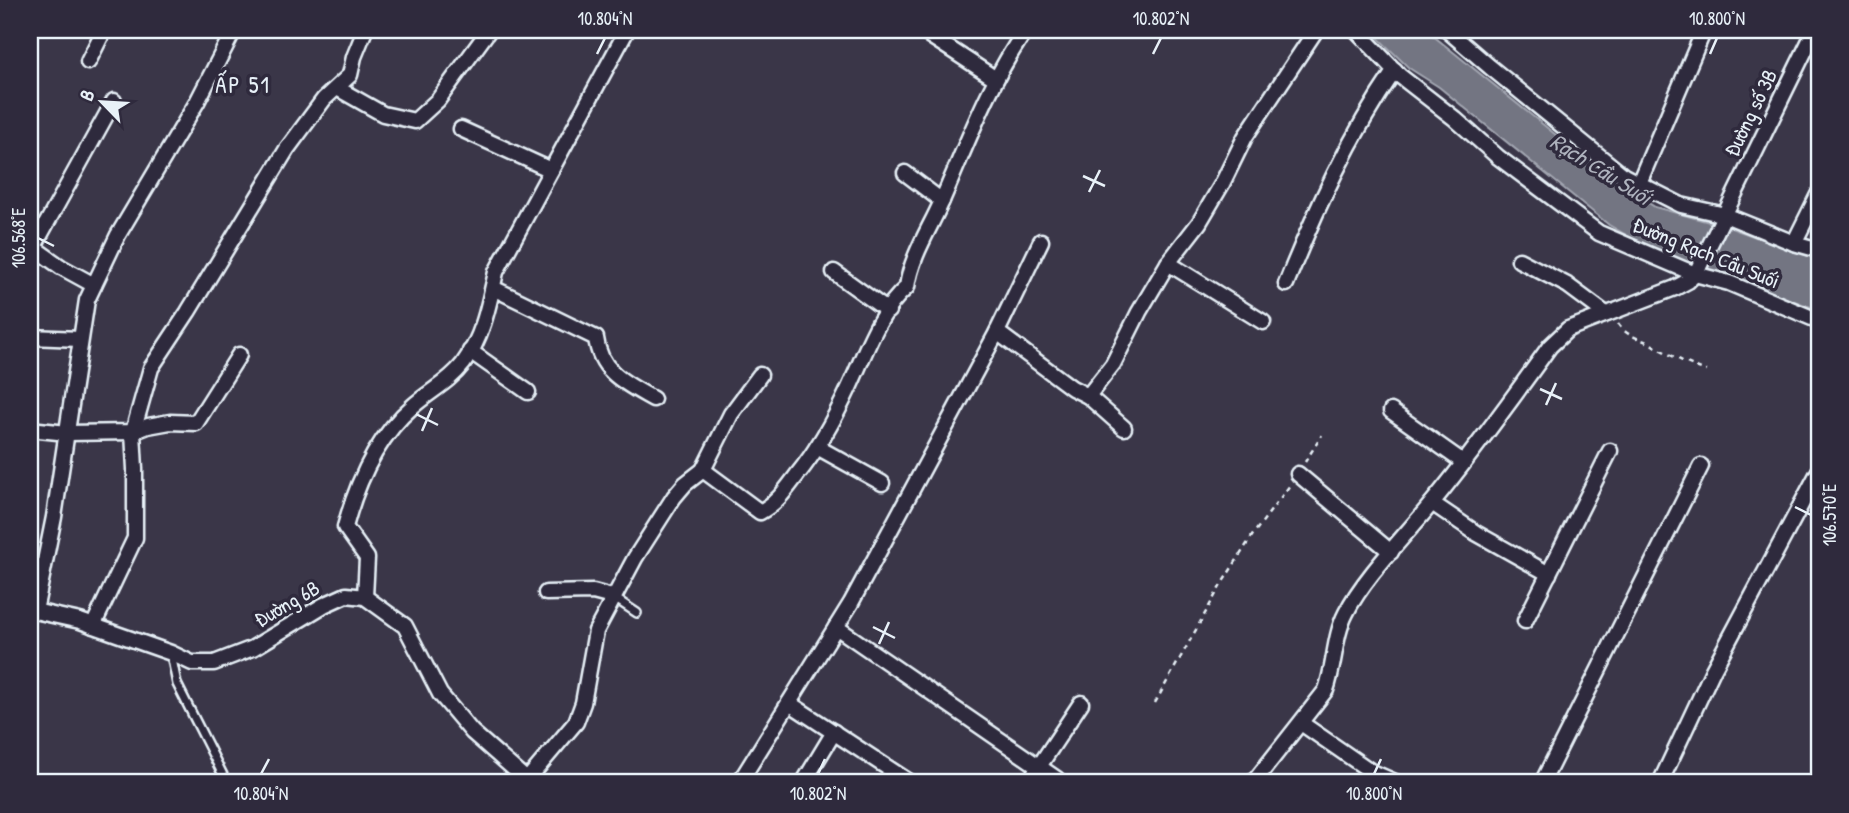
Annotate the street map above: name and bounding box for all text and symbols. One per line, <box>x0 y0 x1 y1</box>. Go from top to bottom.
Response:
text: 10.804°N <box>578 6 632 31</box>
text: 10.802°N <box>1133 6 1189 31</box>
text: 10.800°N <box>1689 6 1745 31</box>
street label: Đường số 3B <box>1717 64 1784 161</box>
north arrow <box>66 66 136 136</box>
district label: ẤP 51 <box>215 69 271 100</box>
text: B <box>73 85 101 105</box>
water label: Rạch Cầu Suối <box>1545 125 1659 213</box>
text: 106.568°E <box>6 208 31 268</box>
street label: Đường Rạch Cầu Suối <box>1629 210 1784 295</box>
text: 106.570°E <box>1817 484 1842 546</box>
street label: Đường 6B <box>249 573 325 634</box>
text: 10.804°N <box>234 781 288 806</box>
text: 10.802°N <box>790 781 846 806</box>
text: 10.800°N <box>1346 781 1402 806</box>

